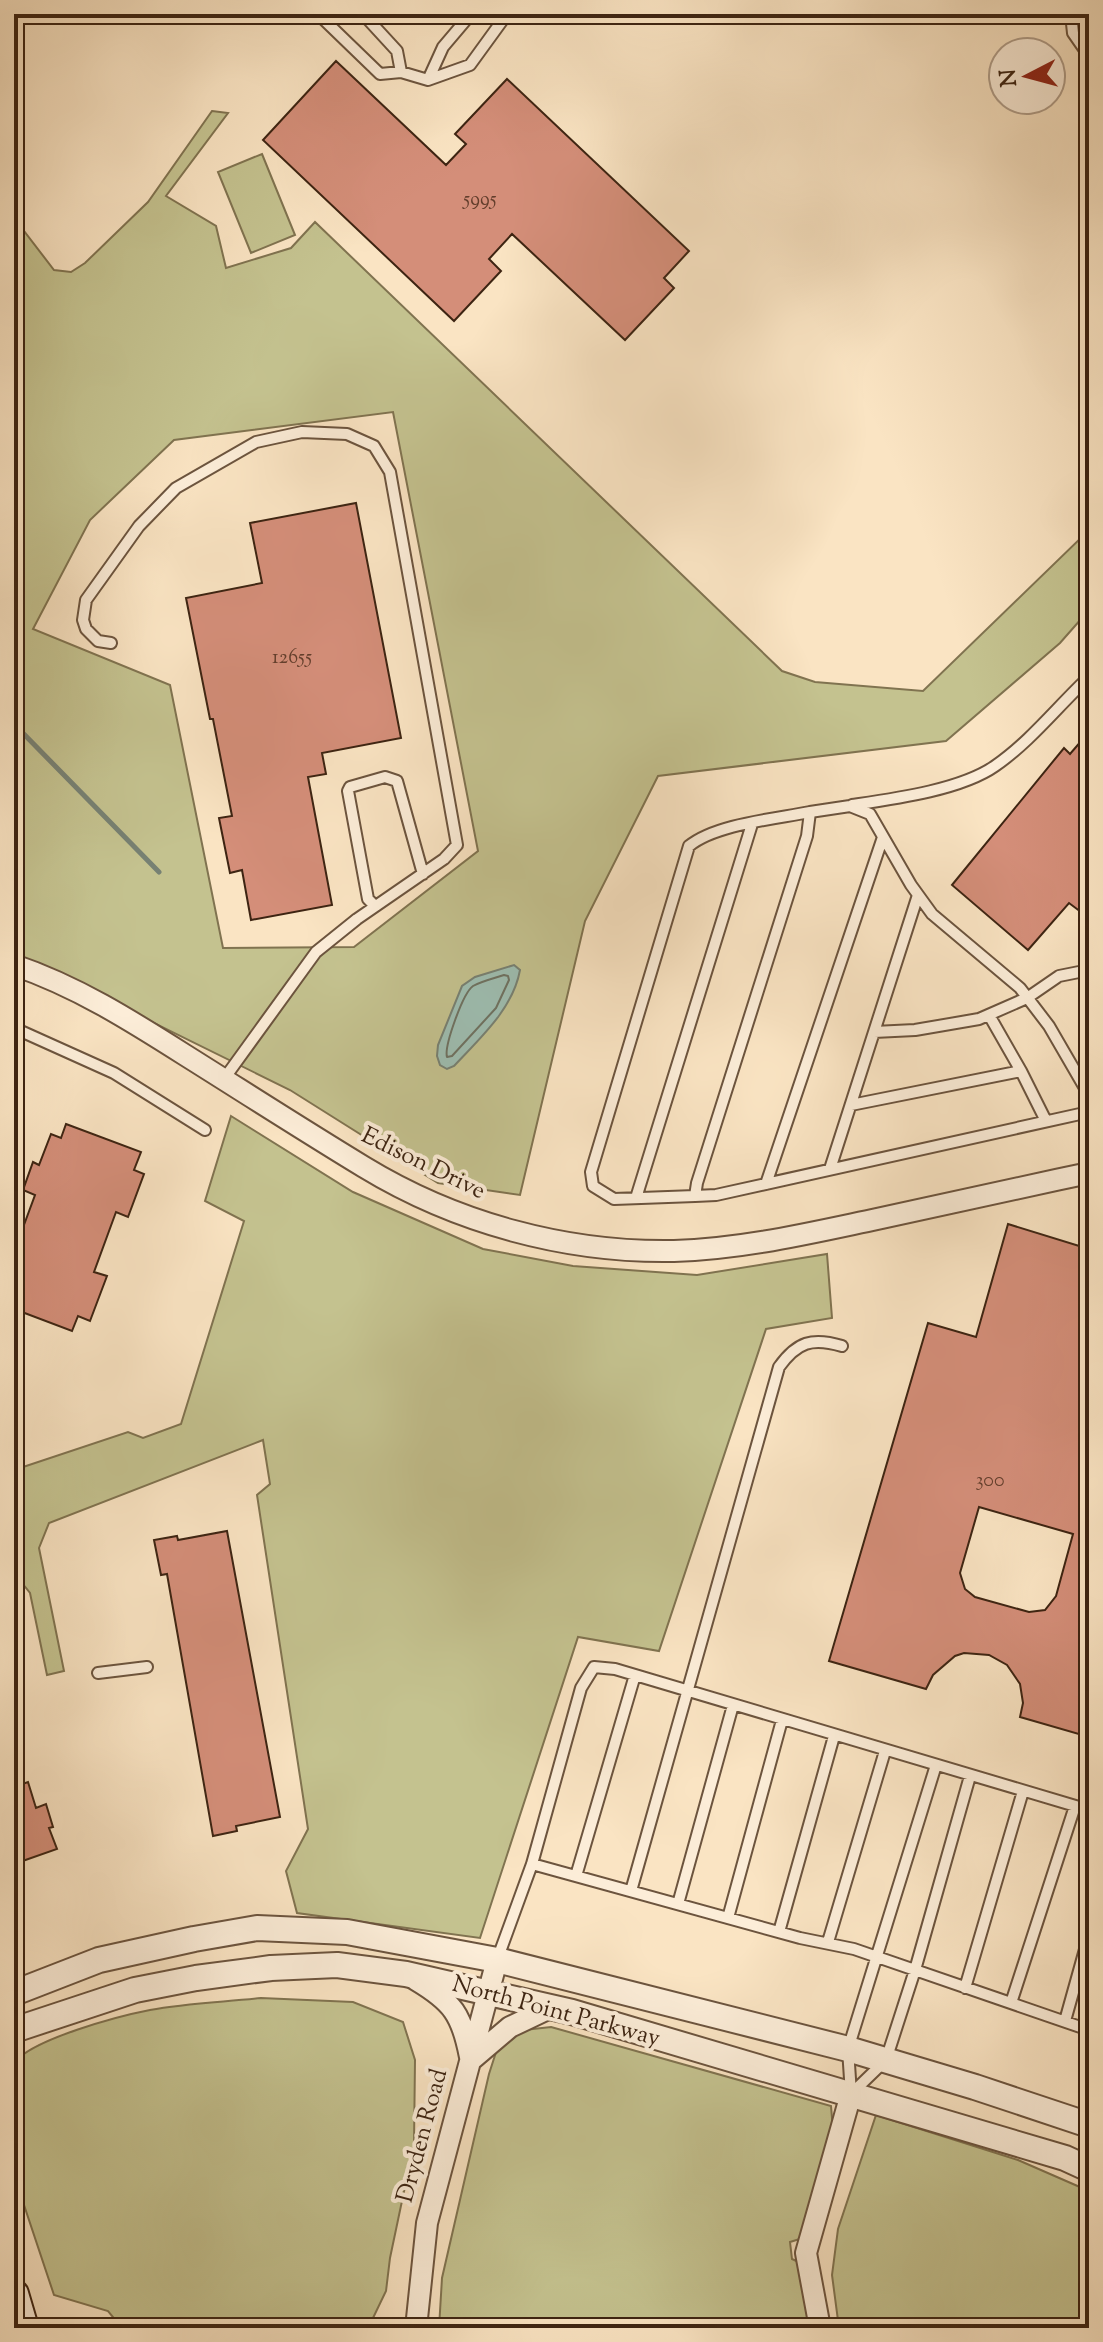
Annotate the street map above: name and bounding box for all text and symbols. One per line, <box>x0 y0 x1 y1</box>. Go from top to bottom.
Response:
north arrow <box>987 36 1067 116</box>
text: N <box>993 67 1027 88</box>
house number: 5995 <box>462 186 497 215</box>
house number: 12655 <box>272 644 312 673</box>
street label: Edison Drive <box>355 1119 491 1209</box>
house number: 300 <box>975 1467 1005 1496</box>
street label: North Point Parkway <box>448 1968 664 2056</box>
street label: Dryden Road <box>389 2065 457 2207</box>

